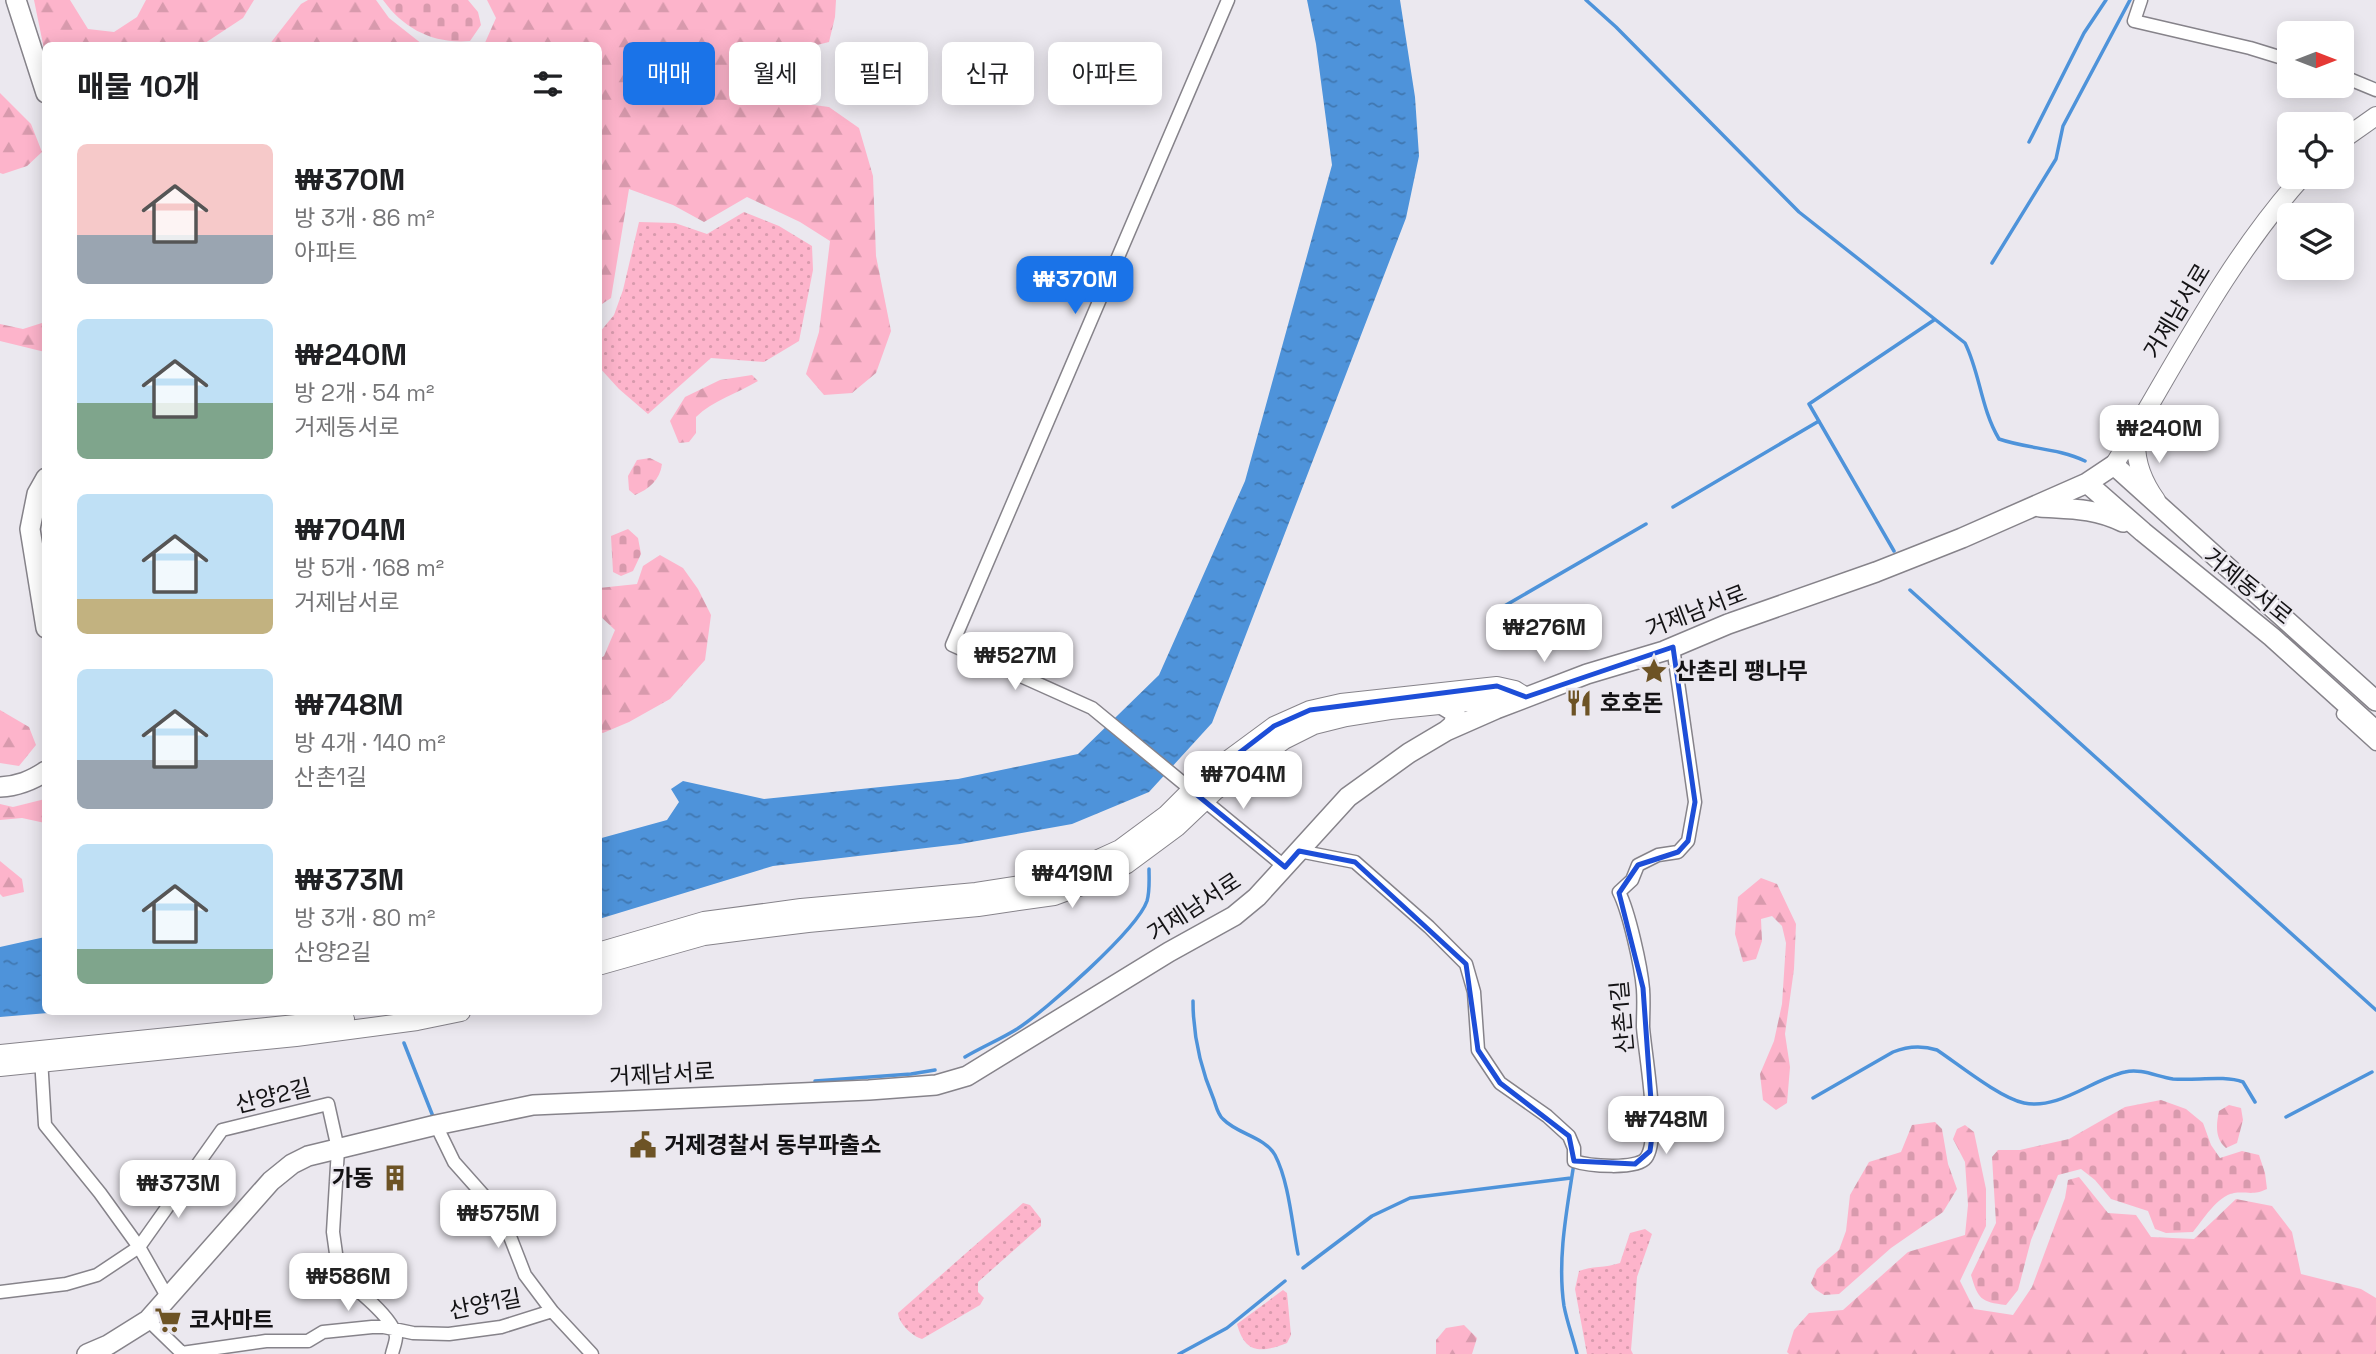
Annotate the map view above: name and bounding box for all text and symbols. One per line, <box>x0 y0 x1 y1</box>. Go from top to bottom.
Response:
north arrow <box>2277 21 2354 98</box>
map controls <box>2277 21 2354 280</box>
chip: 매매 <box>623 42 715 105</box>
chip: 월세 <box>729 42 821 105</box>
chip: 필터 <box>835 42 928 105</box>
chip: 신규 <box>942 42 1034 105</box>
chip: 아파트 <box>1048 42 1162 105</box>
icon: filters <box>529 65 567 103</box>
text: 매물 10개 <box>77 67 200 106</box>
button: locate <box>2277 112 2354 189</box>
text: ₩370M <box>294 160 405 199</box>
icon: home <box>133 172 217 256</box>
text: 방 3개 · 86 m² <box>294 203 435 233</box>
button: layers <box>2277 203 2354 280</box>
text: 아파트 <box>294 237 357 267</box>
pin: ₩370M <box>1026 256 1124 316</box>
street label: 거제남서로 <box>2137 258 2217 364</box>
text: ₩370M <box>1032 264 1118 294</box>
text: ₩240M <box>294 335 407 374</box>
icon: home <box>133 347 217 431</box>
text: 방 2개 · 54 m² <box>294 378 434 408</box>
pin: ₩240M <box>2110 406 2208 465</box>
text: 거제동서로 <box>294 412 400 442</box>
text: ₩240M <box>2116 413 2202 443</box>
text: ₩704M <box>294 510 406 549</box>
icon: home <box>133 522 217 606</box>
street label: 거제동서로 <box>2197 541 2299 631</box>
text: 방 5개 · 168 m² <box>294 553 444 583</box>
street label: 거제남서로 <box>1641 578 1751 644</box>
text: 거제남서로 <box>294 587 400 617</box>
pin: ₩276M <box>1495 604 1593 664</box>
text: ₩276M <box>1502 612 1586 642</box>
pin: ₩527M <box>966 632 1064 692</box>
text: ₩527M <box>973 640 1057 670</box>
place icon: 산촌리 팽나무 <box>1639 656 1669 686</box>
place label: 산촌리 팽나무 <box>1675 656 1808 686</box>
text: ₩748M <box>294 685 403 724</box>
restaurant icon: 호호돈 <box>1564 688 1594 718</box>
place label: 호호돈 <box>1600 688 1663 718</box>
icon: home <box>133 697 217 781</box>
text: 방 4개 · 140 m² <box>294 728 446 758</box>
pin: ₩704M <box>1194 752 1292 811</box>
text: ₩704M <box>1200 759 1286 789</box>
text: 산촌1길 <box>294 762 367 792</box>
pin: ₩419M <box>1023 850 1121 910</box>
text: ₩419M <box>1031 858 1113 888</box>
text: ₩373M <box>294 860 404 899</box>
street label: 거제남서로 <box>1141 866 1247 948</box>
icon: home <box>133 872 217 956</box>
text: 방 3개 · 80 m² <box>294 903 435 933</box>
text: 산양2길 <box>294 937 371 967</box>
street label: 산촌1길 <box>1604 979 1640 1055</box>
street label: 거제남서로 <box>608 1056 716 1092</box>
street label: 산양2길 <box>232 1072 314 1120</box>
pin: ₩748M <box>1617 1096 1715 1156</box>
text: ₩748M <box>1624 1104 1708 1134</box>
public building icon: 거제경찰서 동부파출소 <box>628 1130 658 1160</box>
place label: 거제경찰서 동부파출소 <box>664 1130 881 1160</box>
pin: ₩373M <box>129 1160 227 1220</box>
place label: 가동 <box>332 1163 374 1193</box>
building icon: 가동 <box>380 1163 410 1193</box>
text: ₩373M <box>136 1168 220 1198</box>
pin: ₩575M <box>449 1190 547 1250</box>
text: ₩575M <box>456 1198 540 1228</box>
pin: ₩586M <box>299 1254 397 1313</box>
text: ₩586M <box>305 1261 391 1291</box>
street label: 산양1길 <box>446 1282 524 1326</box>
supermarket icon: 코사마트 <box>153 1305 183 1335</box>
place label: 코사마트 <box>189 1305 274 1335</box>

